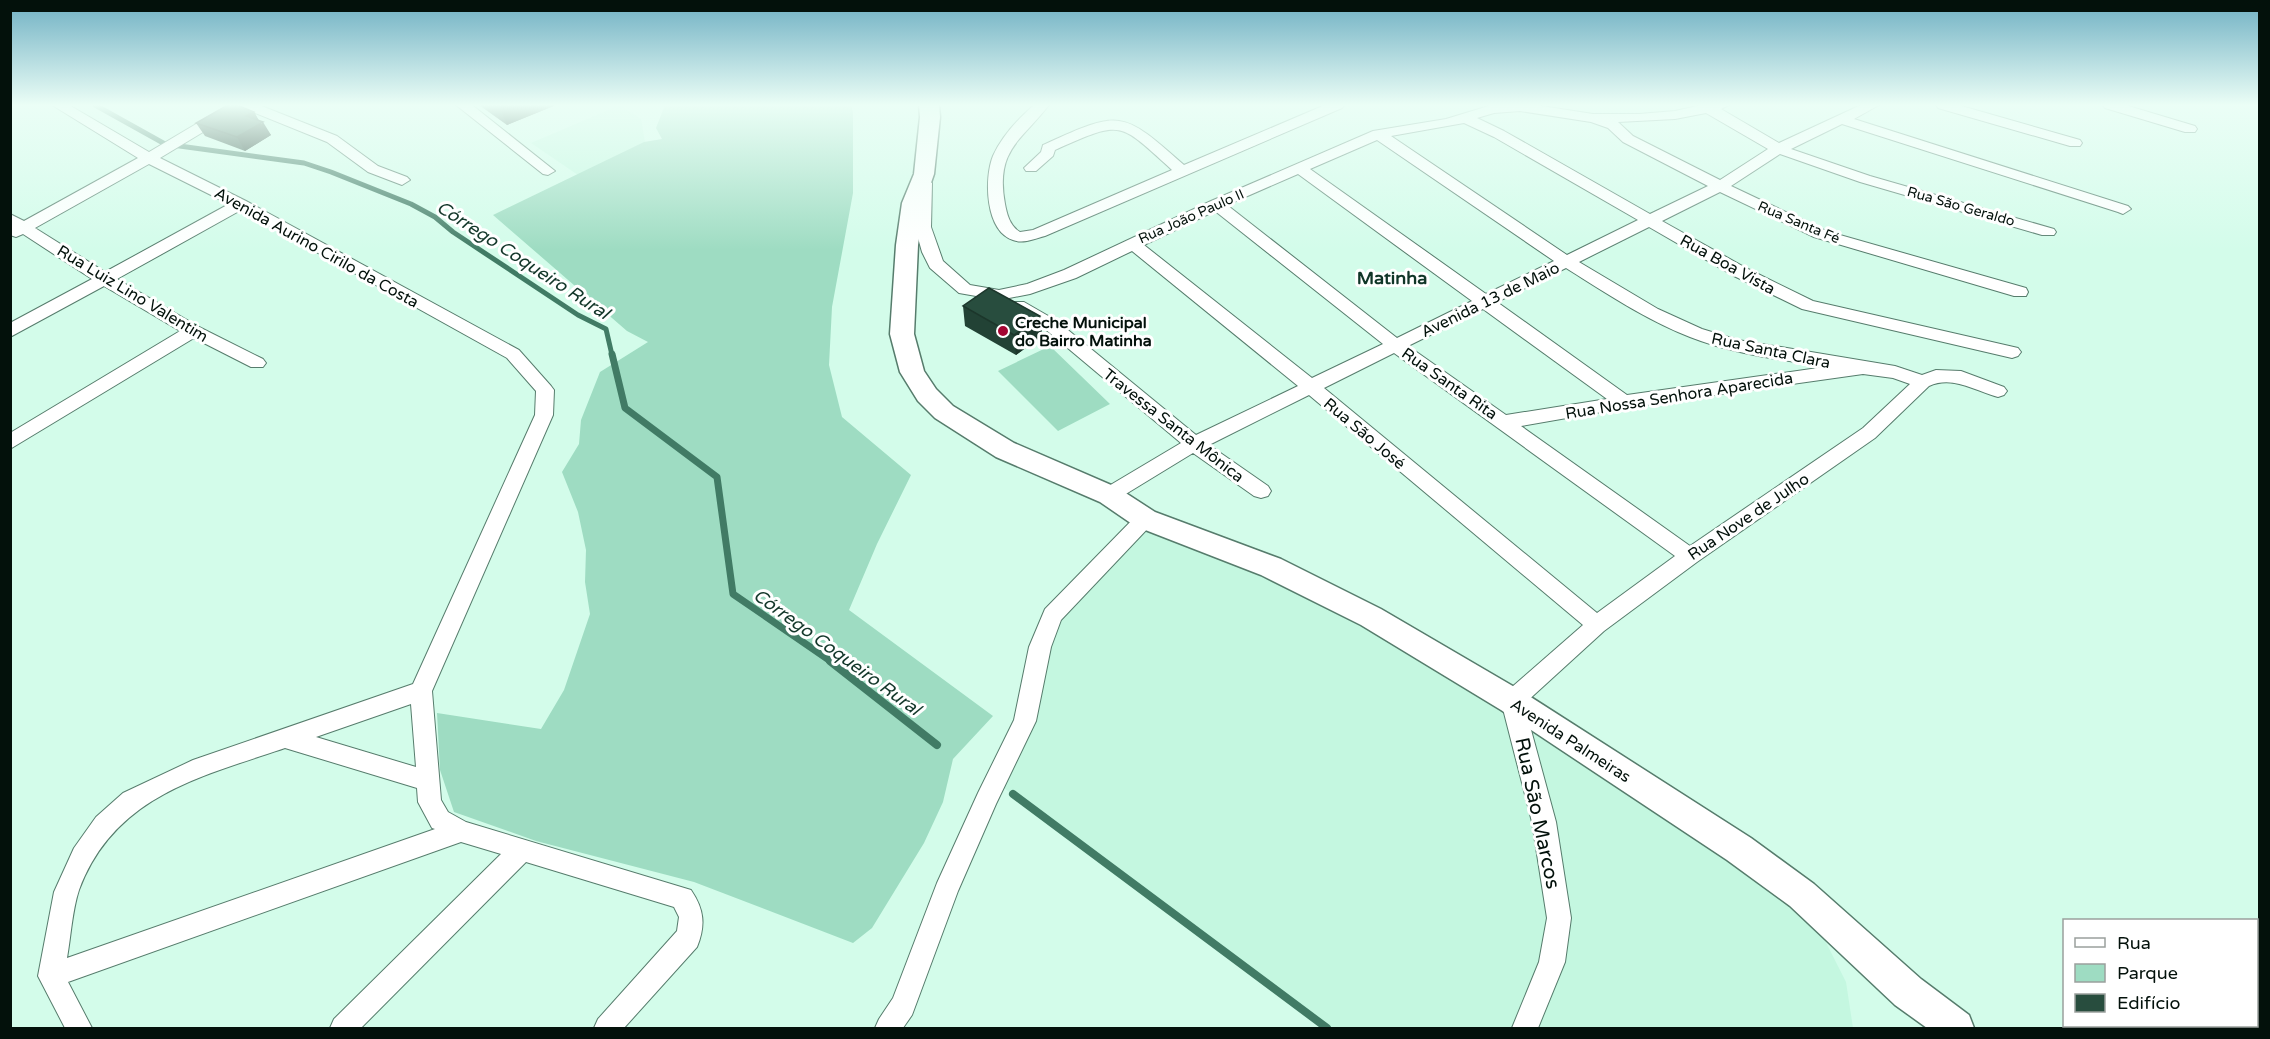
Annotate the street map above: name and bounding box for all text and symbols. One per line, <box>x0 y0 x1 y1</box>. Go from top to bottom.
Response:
street label: Avenida Aurino Cirilo da Costa <box>211 183 422 313</box>
street label: Rua São Geraldo <box>1905 183 2017 230</box>
street label: Rua João Paulo II <box>1136 185 1247 247</box>
water label: Córrego Coqueiro Rural <box>432 196 616 325</box>
street label: Rua Santa Fé <box>1755 198 1843 247</box>
street label: Rua Boa Vista <box>1676 230 1779 299</box>
street label: Rua Luiz Lino Valentim <box>53 241 212 347</box>
street label: Avenida 13 de Maio <box>1418 258 1563 342</box>
district label: Matinha <box>1357 267 1427 289</box>
place label: Creche Municipal do Bairro Matinha <box>1015 313 1152 351</box>
marker: Creche Municipal do Bairro Matinha <box>996 324 1010 338</box>
street label: Rua Santa Clara <box>1709 329 1832 373</box>
street label: Rua Santa Rita <box>1398 343 1501 424</box>
street label: Travessa Santa Mônica <box>1099 364 1248 487</box>
street label: Rua Nossa Senhora Aparecida <box>1564 368 1794 424</box>
street label: Rua São José <box>1319 394 1409 474</box>
street label: Rua Nove de Julho <box>1684 469 1813 565</box>
water label: Córrego Coqueiro Rural <box>749 584 927 722</box>
street label: Avenida Palmeiras <box>1506 694 1634 787</box>
street label: Rua São Marcos <box>1509 735 1565 891</box>
legend <box>2063 919 2258 1027</box>
text: Rua <box>2117 932 2151 954</box>
text: Parque <box>2117 962 2178 984</box>
text: Edifício <box>2117 992 2181 1014</box>

